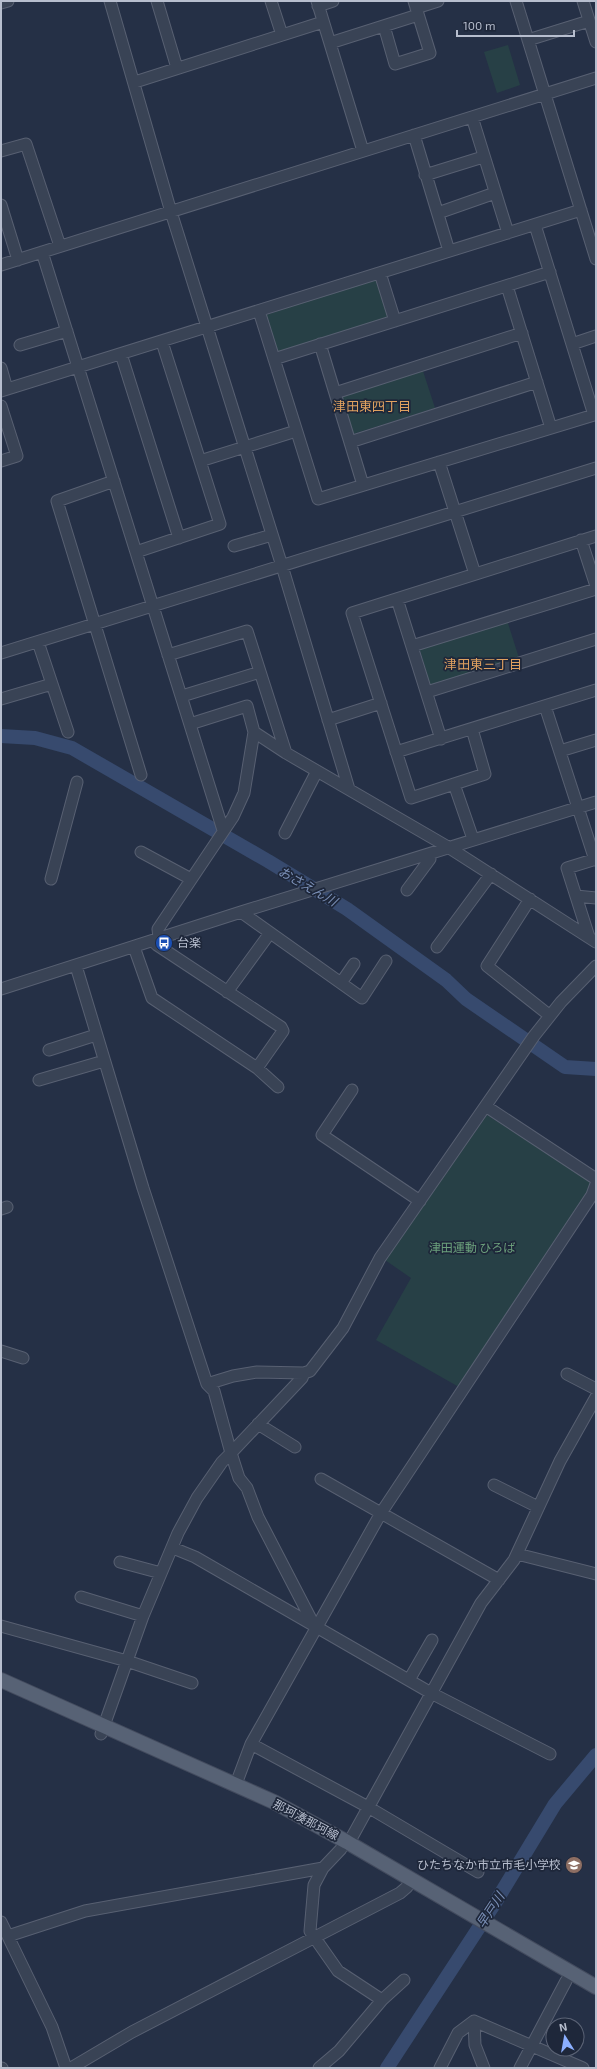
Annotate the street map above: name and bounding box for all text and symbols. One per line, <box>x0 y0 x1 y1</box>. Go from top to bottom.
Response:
scale bar <box>457 12 574 38</box>
text: 100 m <box>463 18 495 32</box>
district label: 津田東四丁目 <box>333 398 411 414</box>
district label: 津田東三丁目 <box>444 656 522 672</box>
water label: おさえん川 <box>276 863 342 910</box>
bus stop icon: 台楽 <box>154 933 174 953</box>
place label: 台楽 <box>177 935 201 949</box>
park label: 津田運動 ひろば <box>429 1240 515 1254</box>
street label: 那珂湊那珂線 <box>271 1796 342 1842</box>
school or university icon: ひたちなか市立市毛小学校 <box>564 1855 584 1875</box>
place label: ひたちなか市立市毛小学校 <box>417 1857 561 1871</box>
water label: 早戸川 <box>473 1888 508 1931</box>
north arrow <box>545 2017 585 2057</box>
text: N <box>558 2020 568 2034</box>

